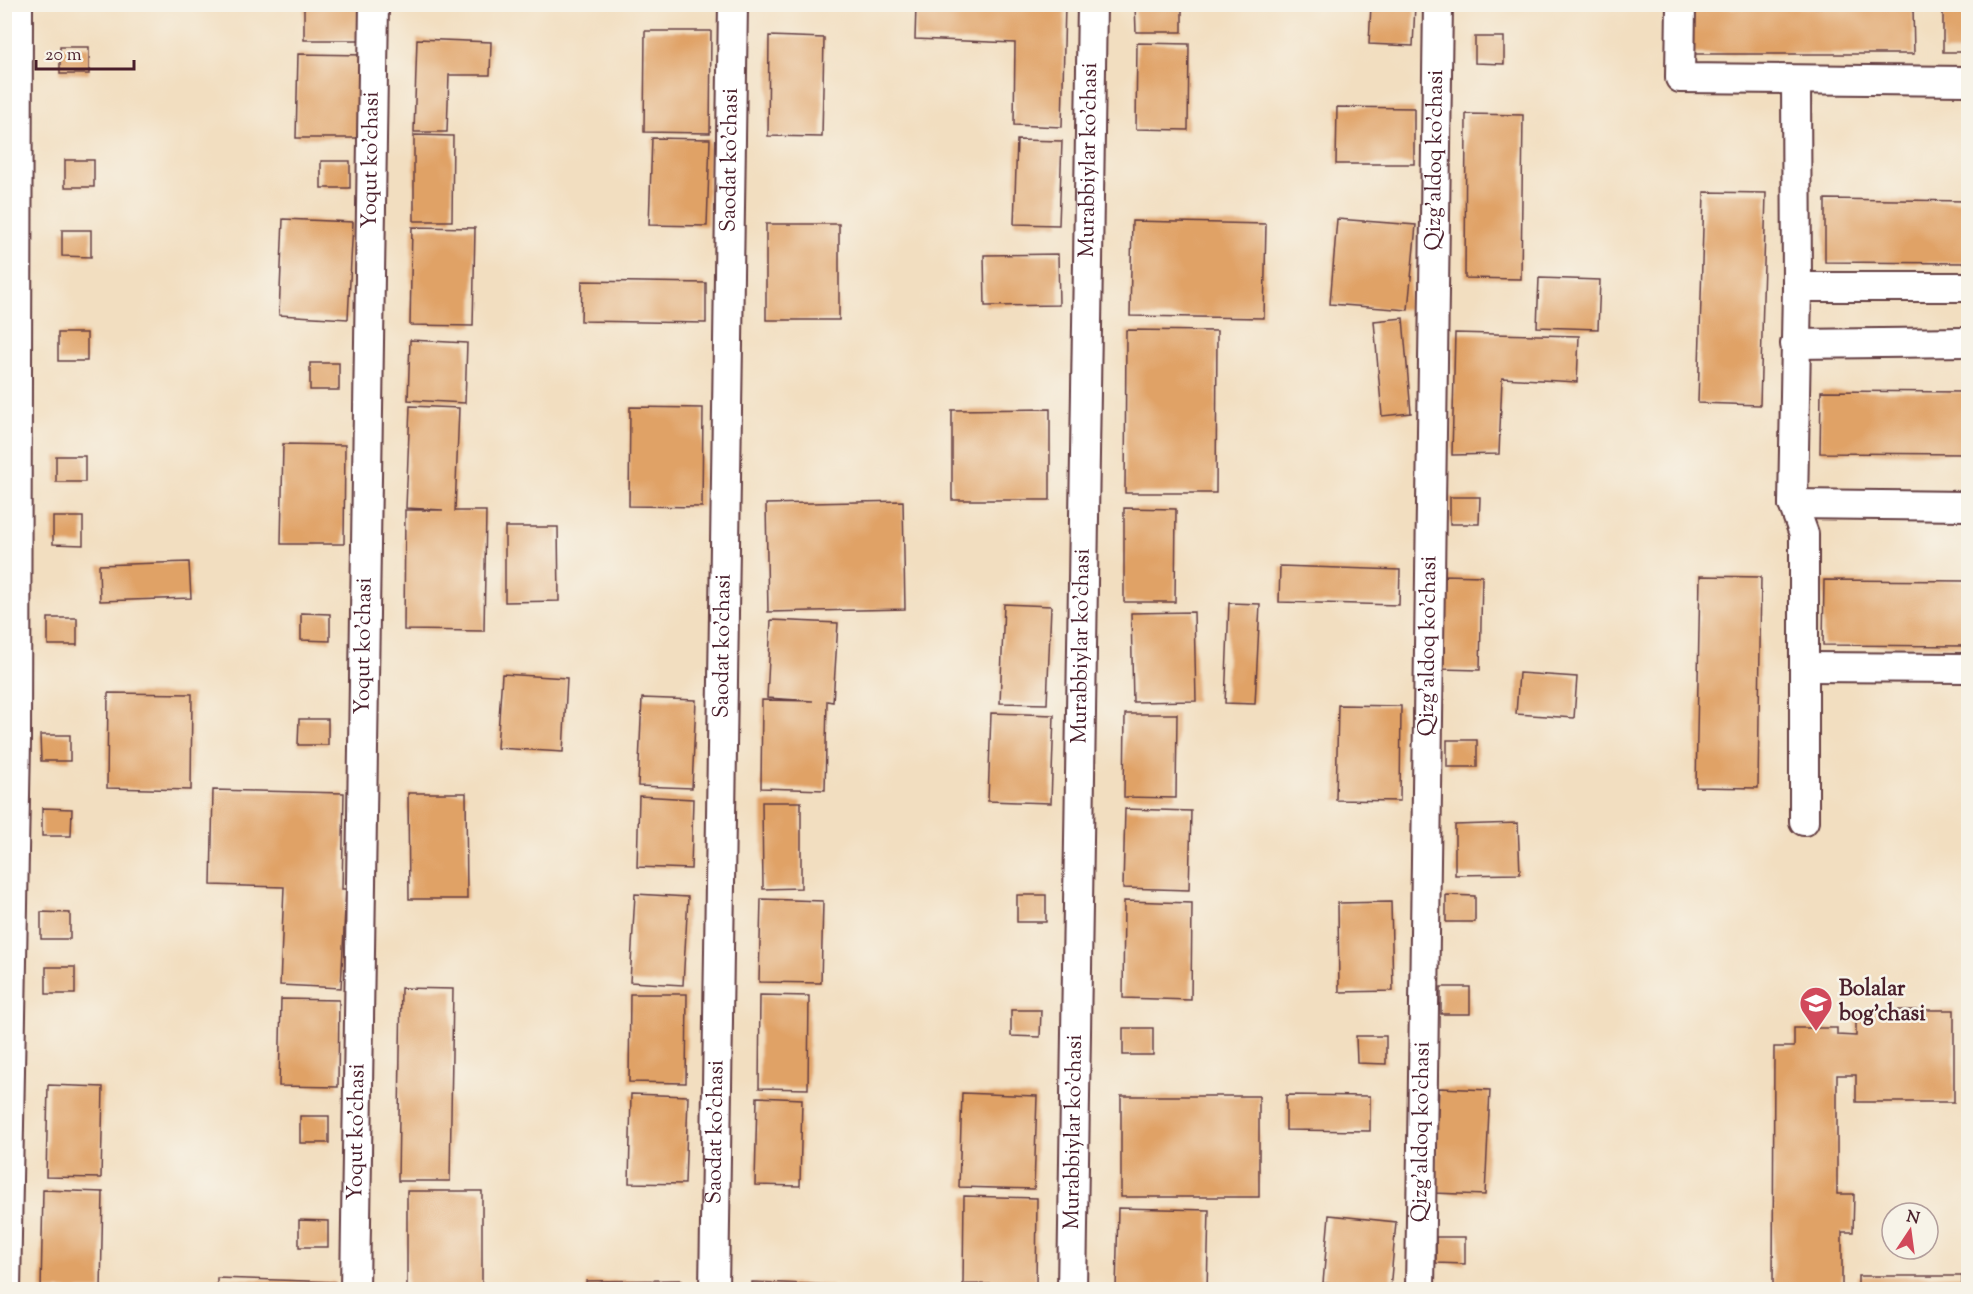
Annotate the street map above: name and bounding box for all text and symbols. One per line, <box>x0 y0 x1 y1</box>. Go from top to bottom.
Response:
scale bar <box>36 33 134 71</box>
text: 20 m <box>45 43 82 69</box>
street label: Murabbiylar ko'chasi <box>1072 62 1107 258</box>
street label: Qizg'aldoq ko'chasi <box>1419 69 1453 251</box>
street label: Saodat ko'chasi <box>714 88 748 233</box>
street label: Yoqut ko'chasi <box>355 91 389 229</box>
street label: Murabbiylar ko'chasi <box>1064 548 1100 744</box>
street label: Qizg'aldoq ko'chasi <box>1412 555 1446 737</box>
street label: Saodat ko'chasi <box>706 574 741 718</box>
street label: Yoqut ko'chasi <box>348 577 382 715</box>
place label: Bolalar bog'chasi <box>1838 974 1926 1031</box>
school or university icon: Bolalar bog'chasi <box>1798 985 1834 1032</box>
street label: Murabbiylar ko'chasi <box>1057 1034 1092 1230</box>
street label: Qizg'aldoq ko'chasi <box>1405 1041 1439 1223</box>
street label: Saodat ko'chasi <box>699 1060 733 1204</box>
street label: Yoqut ko'chasi <box>340 1063 374 1201</box>
north arrow <box>1880 1201 1940 1261</box>
text: N <box>1904 1206 1922 1232</box>

